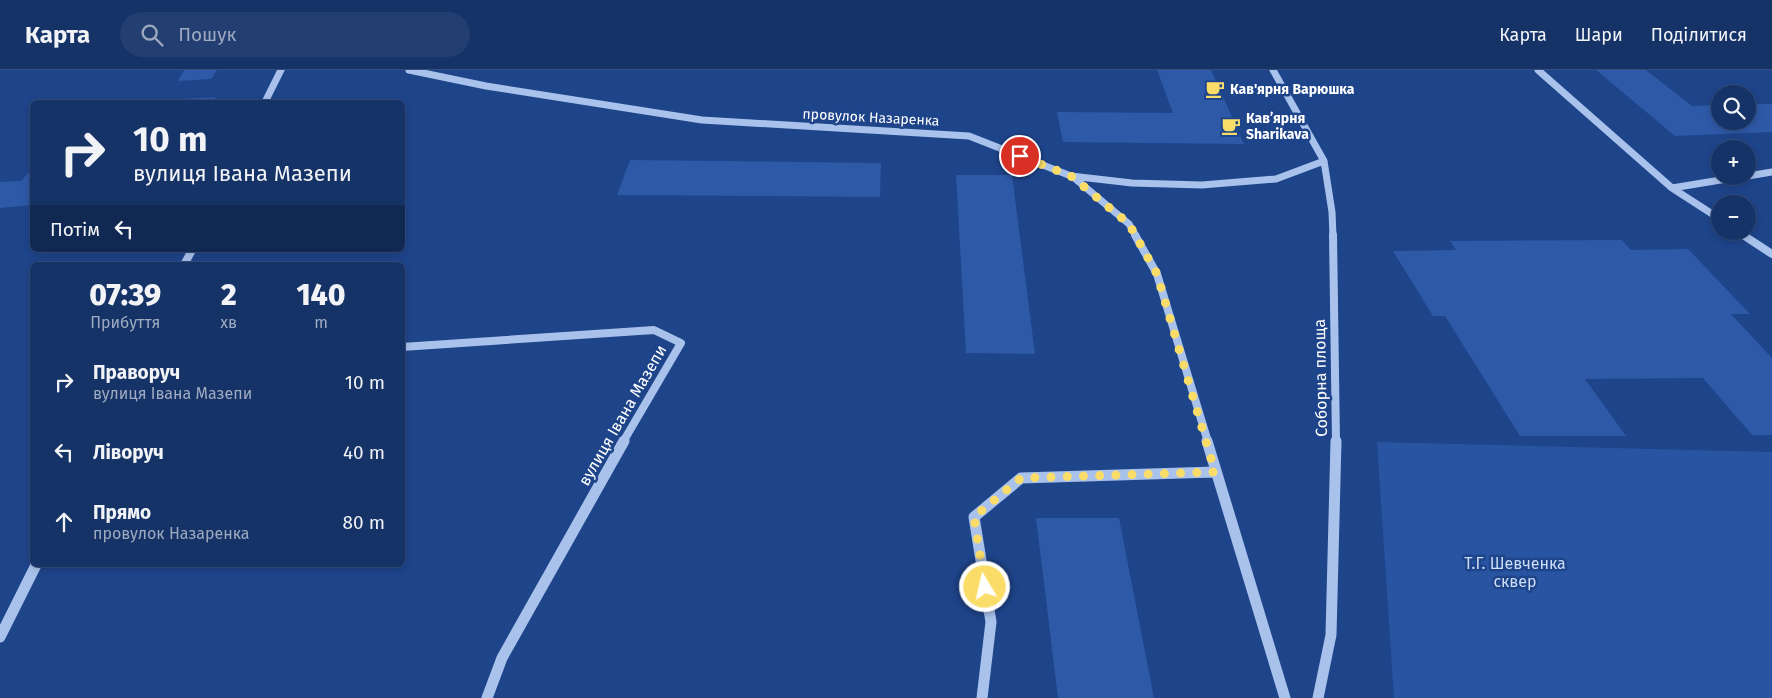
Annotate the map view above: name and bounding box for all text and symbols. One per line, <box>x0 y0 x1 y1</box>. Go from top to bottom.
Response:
search box <box>120 12 470 57</box>
text: Карта <box>25 21 90 49</box>
icon: search <box>138 21 166 49</box>
text: Пошук <box>178 23 236 46</box>
text: Карта <box>1499 24 1547 46</box>
text: Шари <box>1575 24 1623 46</box>
text: Поділитися <box>1651 24 1747 46</box>
cafe icon: Кав'ярня Варюшка <box>1204 78 1226 100</box>
place label: Кав'ярня Варюшка <box>1230 81 1355 98</box>
map controls <box>1711 85 1756 240</box>
button: search <box>1711 85 1756 130</box>
street label: провулок Назаренка <box>802 105 940 130</box>
place label: Кав’ярня Sharikava <box>1246 110 1309 143</box>
cafe icon: Кав’ярня Sharikava <box>1220 115 1242 137</box>
text: 10 m <box>133 118 208 160</box>
icon: right <box>50 120 115 185</box>
pin <box>999 135 1041 177</box>
button: + <box>1711 140 1756 185</box>
icon: arrive <box>1006 142 1034 170</box>
text: вулиця Івана Мазепи <box>133 160 352 187</box>
button: − <box>1711 195 1756 240</box>
icon: left <box>110 215 138 243</box>
text: Потім <box>50 218 100 241</box>
text: 07:39 <box>89 277 161 313</box>
text: 2 <box>221 277 237 313</box>
text: 140 <box>296 277 346 313</box>
text: Прибуття <box>90 313 160 332</box>
text: хв <box>220 313 237 332</box>
text: m <box>314 313 328 332</box>
street label: Соборна площа <box>1310 319 1331 437</box>
street label: вулиця Івана Мазепи <box>574 342 670 489</box>
text: Праворуч <box>93 361 180 384</box>
icon: right <box>50 368 78 396</box>
text: 10 m <box>345 371 385 394</box>
text: вулиця Івана Мазепи <box>93 384 252 403</box>
icon: left <box>50 438 78 466</box>
text: Ліворуч <box>93 441 164 464</box>
text: 40 m <box>343 441 385 464</box>
text: Прямо <box>93 501 151 524</box>
icon: ahead <box>50 508 78 536</box>
text: 80 m <box>343 511 385 534</box>
text: провулок Назаренка <box>93 524 250 543</box>
park label: Т.Г. Шевченка сквер <box>1464 554 1566 591</box>
position arrow <box>958 560 1010 612</box>

